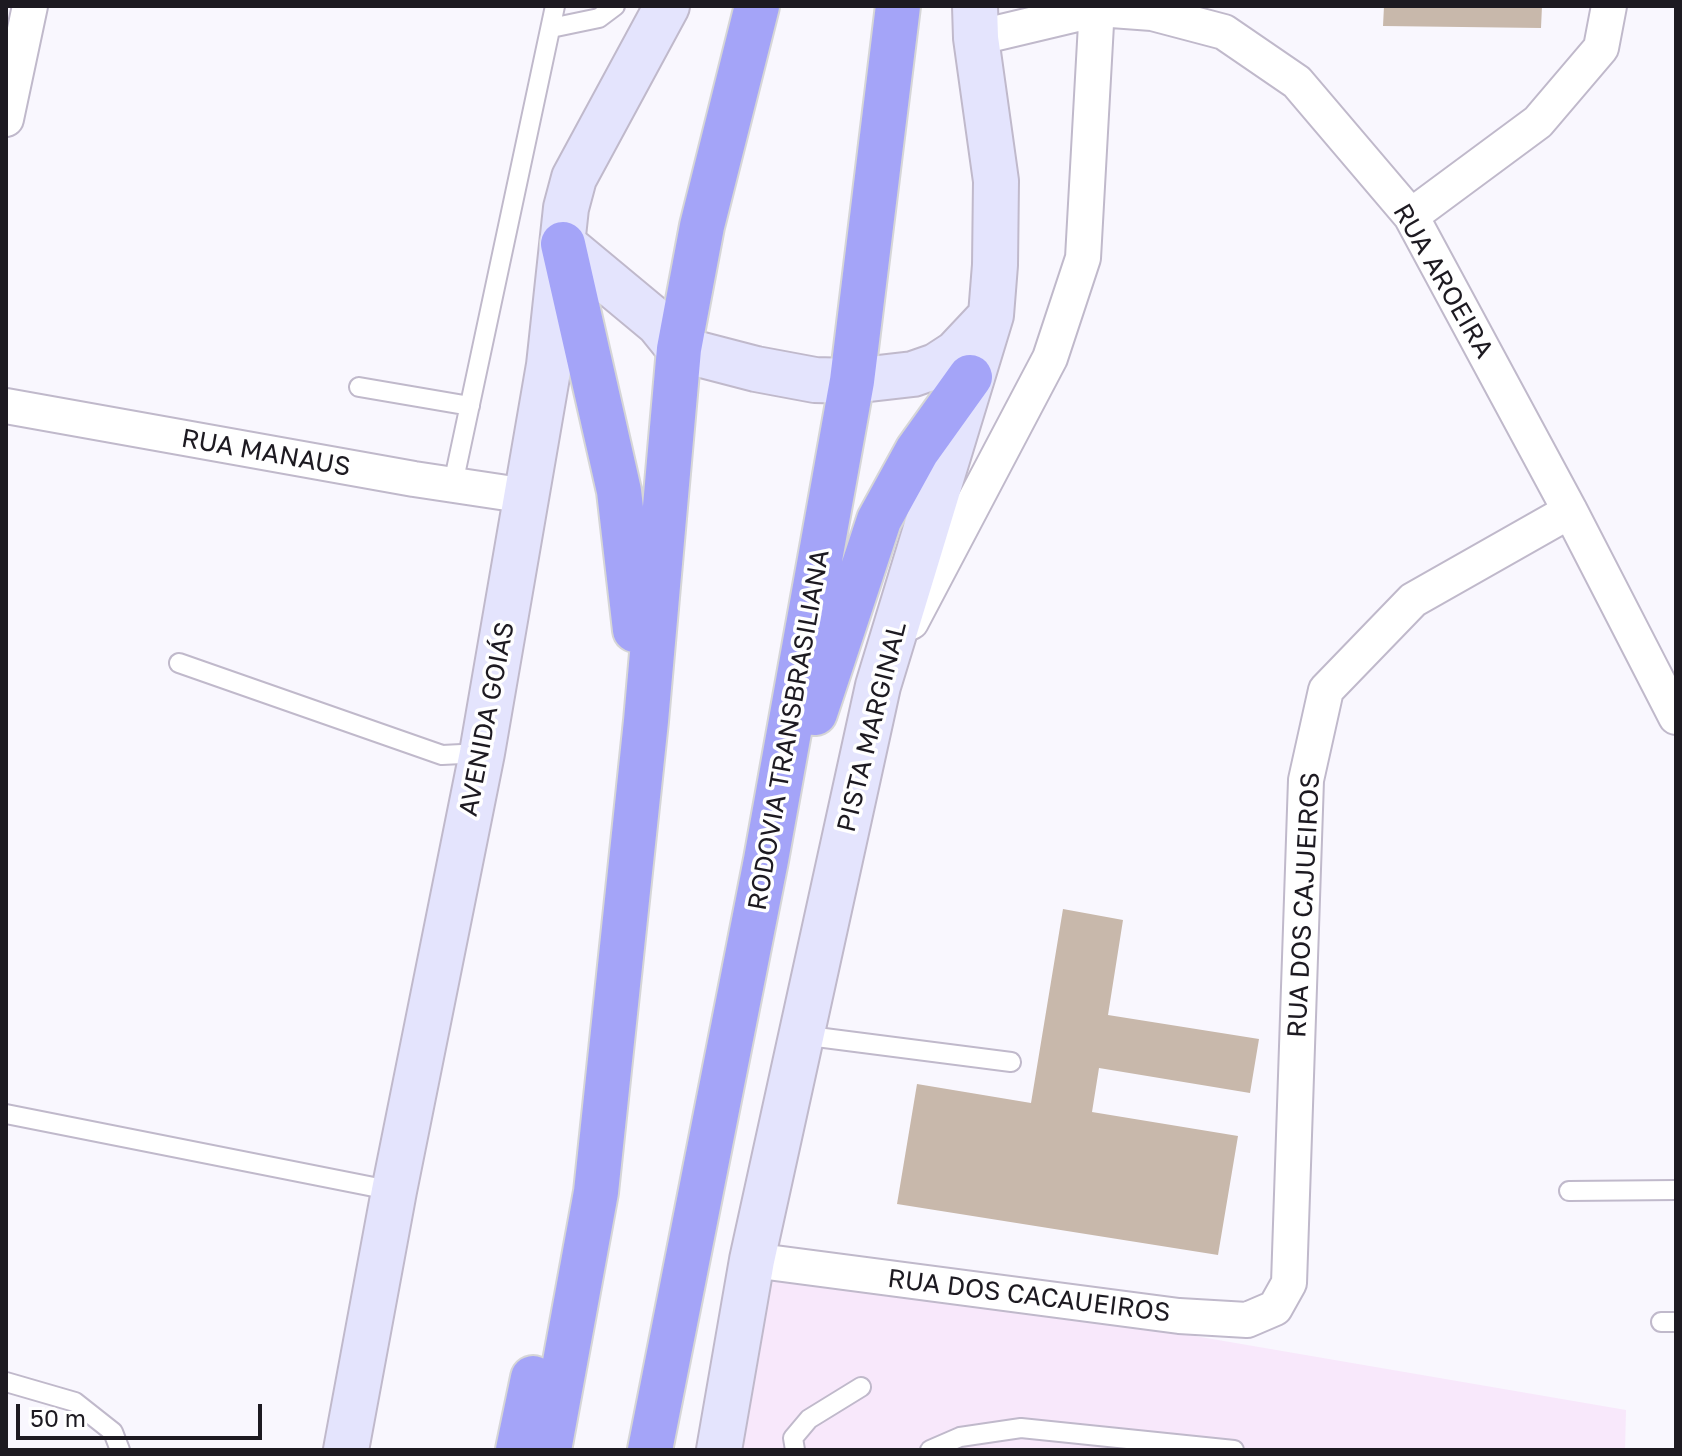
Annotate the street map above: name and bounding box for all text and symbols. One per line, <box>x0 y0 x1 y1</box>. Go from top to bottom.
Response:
street label: RUA AROEIRA <box>1386 198 1500 364</box>
street label: RUA MANAUS <box>179 423 353 483</box>
street label: RODOVIA TRANSBRASILIANA <box>742 547 836 913</box>
street label: AVENIDA GOIÁS <box>453 619 521 819</box>
street label: PISTA MARGINAL <box>831 619 913 835</box>
street label: RUA DOS CAJUEIROS <box>1281 771 1327 1039</box>
street label: RUA DOS CACAUEIROS <box>886 1263 1172 1329</box>
scale bar <box>20 1388 266 1438</box>
text: 50 m <box>30 1403 86 1432</box>

